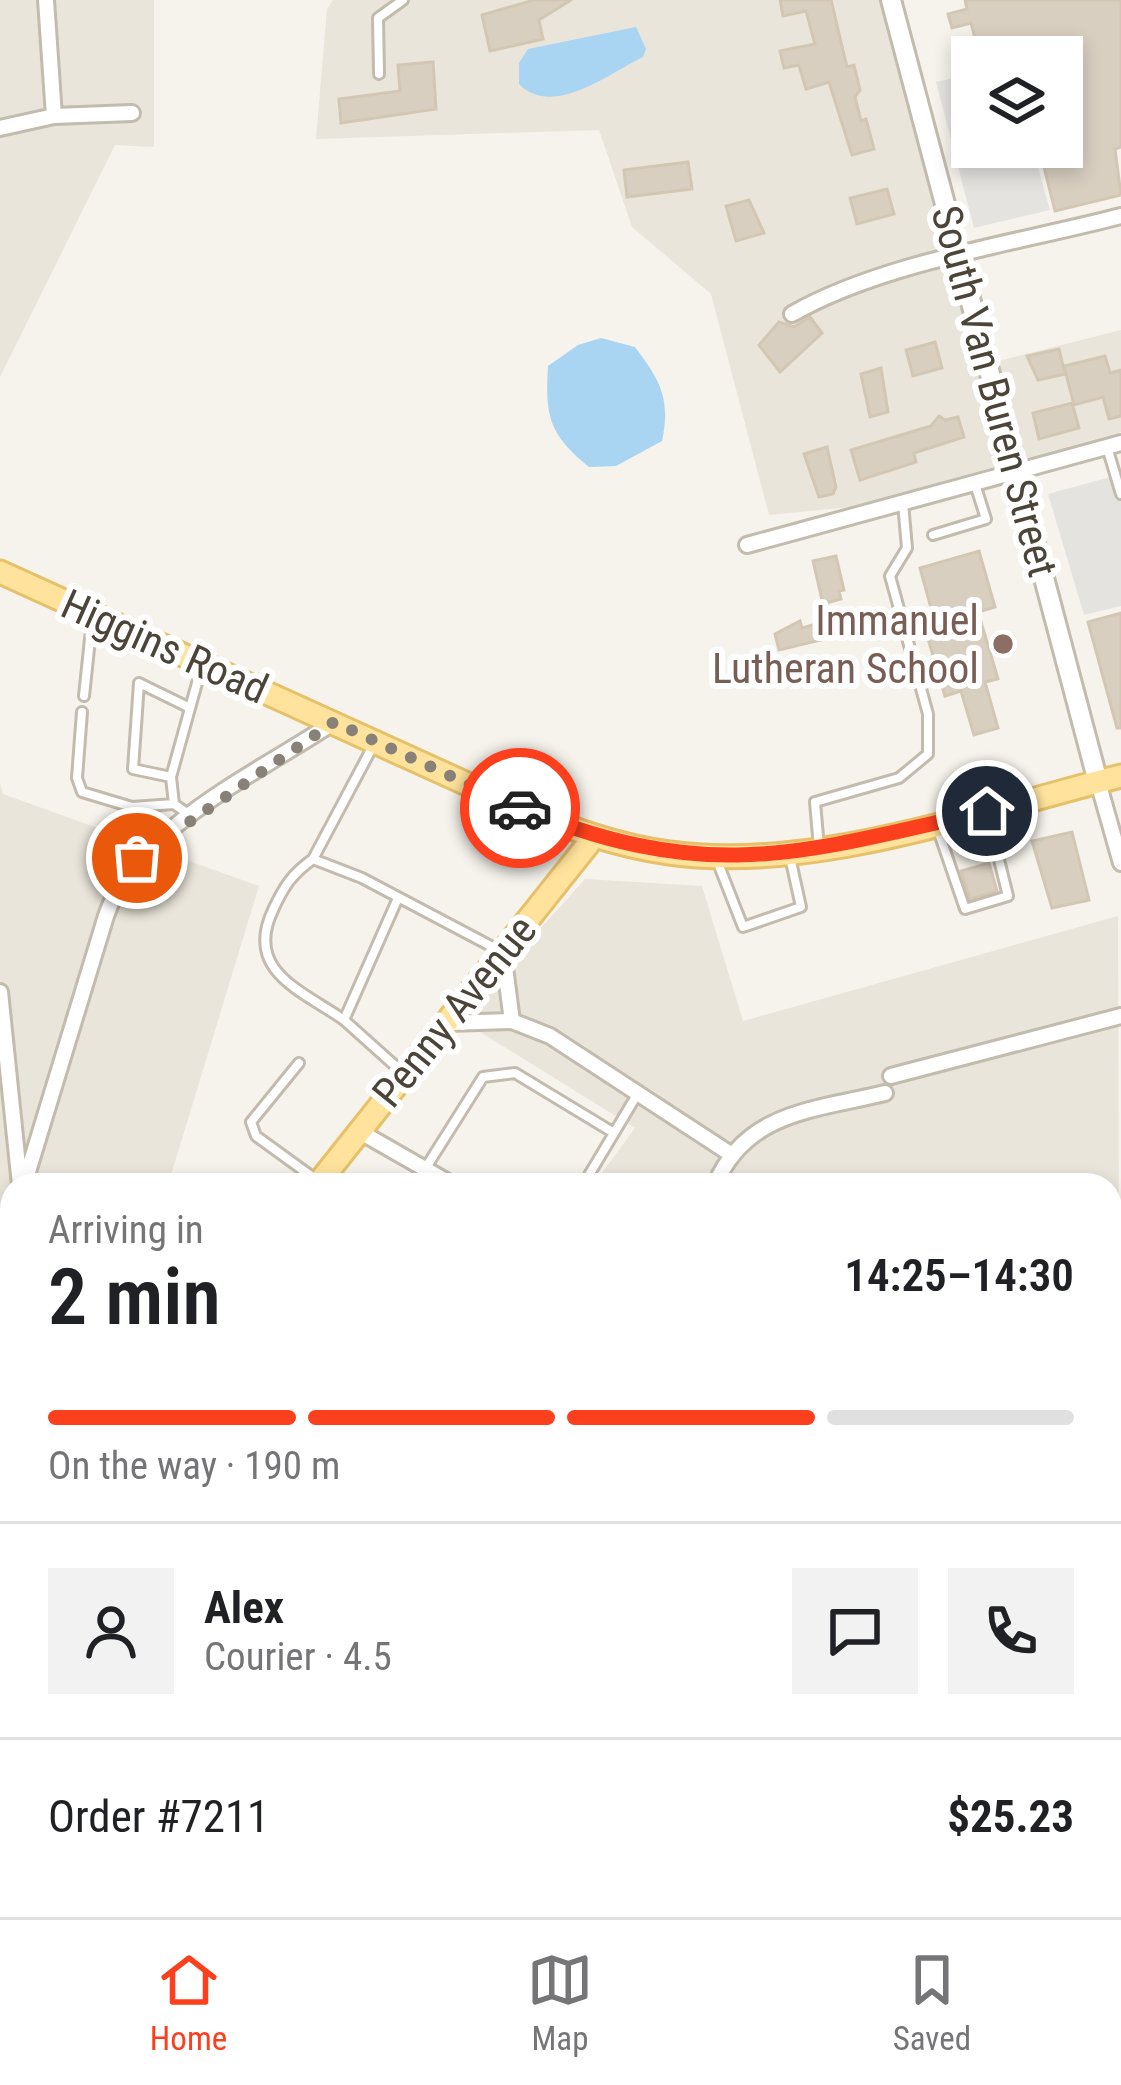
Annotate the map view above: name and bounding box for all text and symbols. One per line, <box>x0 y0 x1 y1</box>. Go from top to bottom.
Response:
map controls <box>951 36 1083 168</box>
button: layers <box>951 36 1083 168</box>
street label: South Van Buren Street <box>921 200 1068 582</box>
street label: Higgins Road <box>54 579 275 714</box>
place label: Immanuel Lutheran School <box>712 596 979 693</box>
marker: Immanuel Lutheran School <box>990 631 1016 657</box>
courier <box>460 748 580 868</box>
pin <box>936 760 1038 862</box>
icon: car <box>487 775 553 841</box>
icon: home <box>954 778 1020 844</box>
pin <box>86 807 188 909</box>
icon: bag <box>104 825 170 891</box>
street label: Penny Avenue <box>363 906 546 1117</box>
text: Arriving in <box>48 1207 204 1253</box>
text: 14:25–14:30 <box>844 1249 1074 1302</box>
text: 2 min <box>48 1252 221 1343</box>
text: On the way · 190 m <box>48 1443 340 1489</box>
button: person <box>48 1568 174 1694</box>
button: chat <box>792 1568 918 1694</box>
button: phone <box>948 1568 1074 1694</box>
text: Alex <box>204 1581 284 1634</box>
text: Courier · 4.5 <box>204 1634 392 1680</box>
text: Order #7211 <box>48 1790 269 1843</box>
text: $25.23 <box>947 1790 1074 1843</box>
tab: Home <box>150 1947 227 2058</box>
tab: Map <box>527 1947 593 2058</box>
tab: Saved <box>893 1947 971 2058</box>

